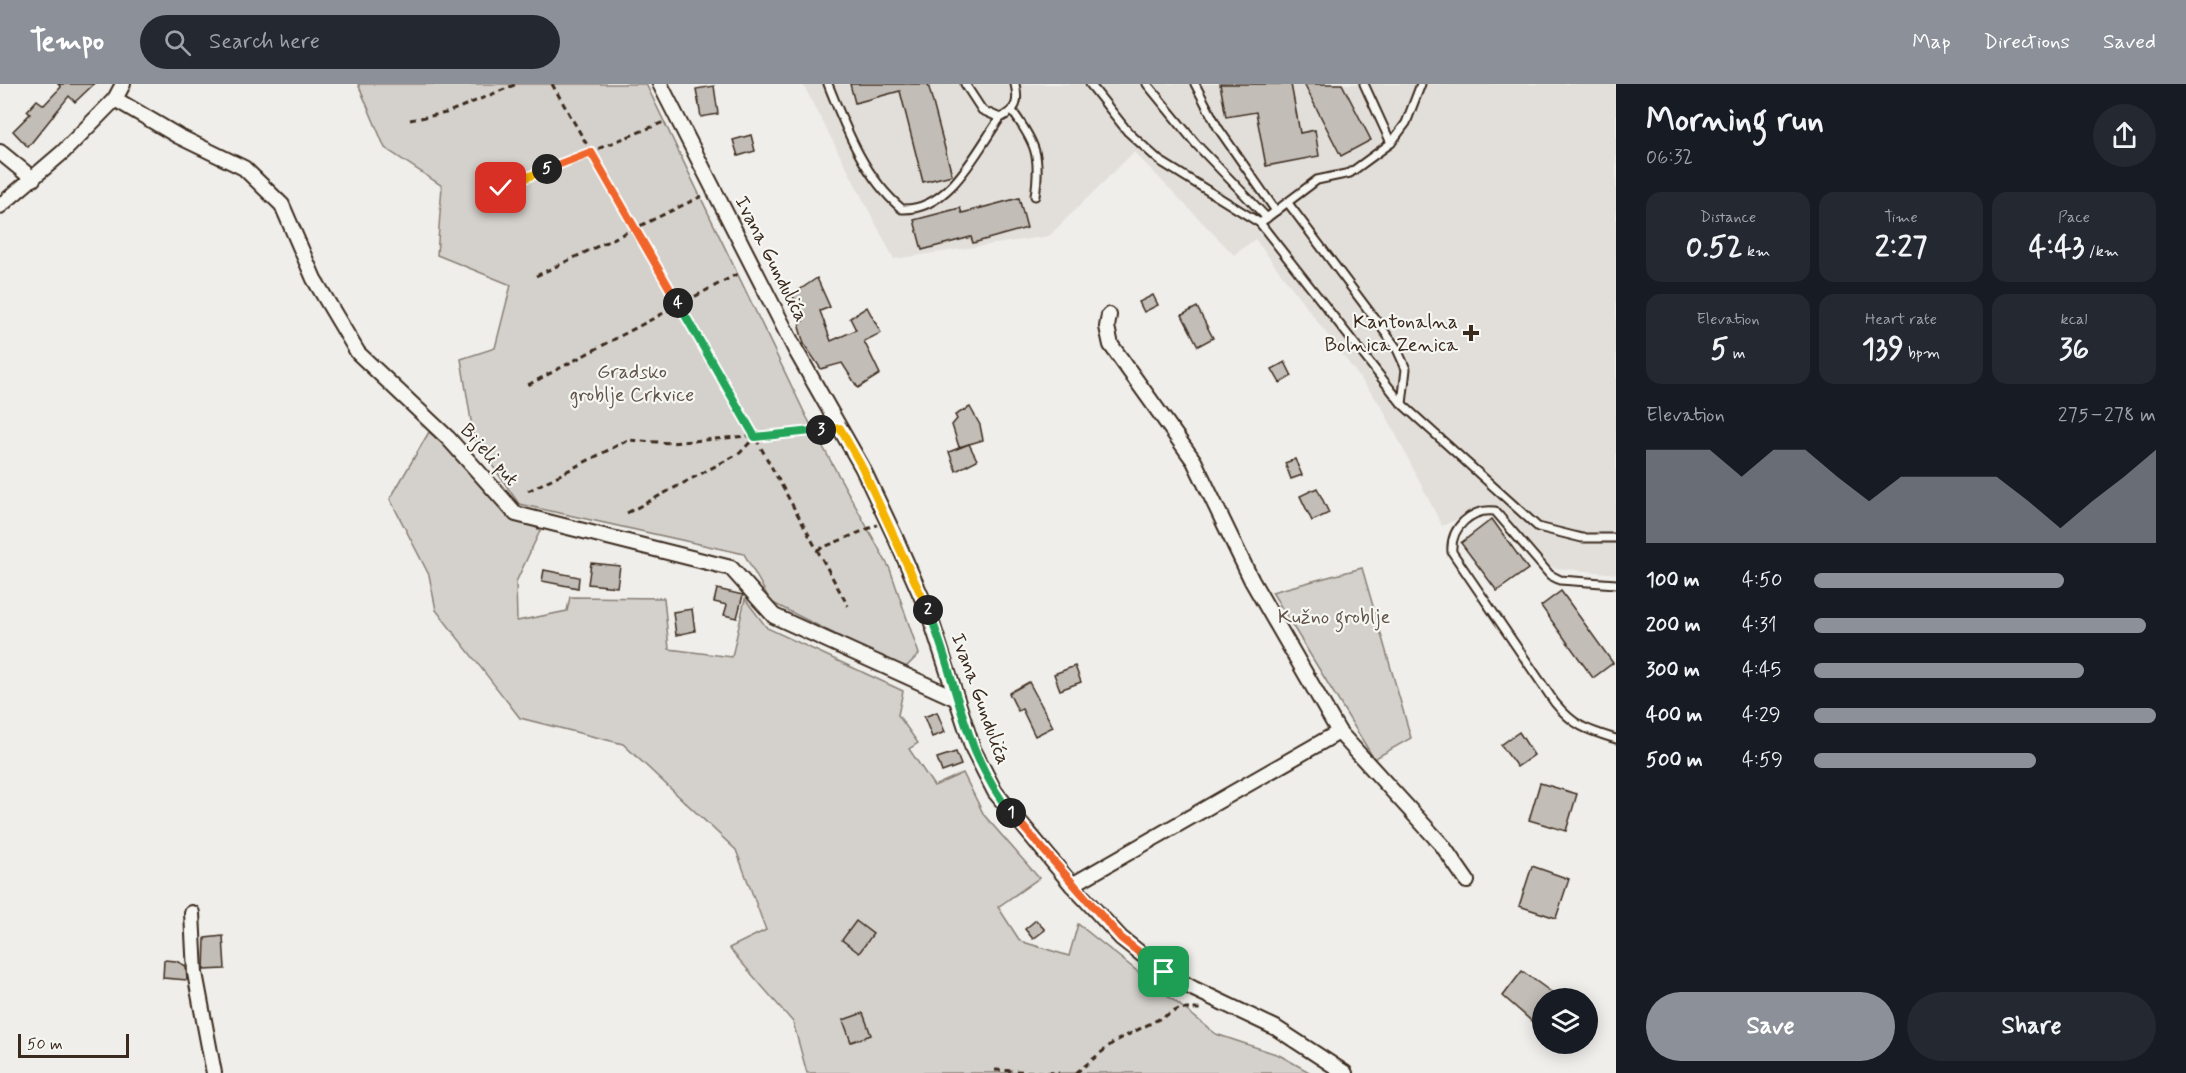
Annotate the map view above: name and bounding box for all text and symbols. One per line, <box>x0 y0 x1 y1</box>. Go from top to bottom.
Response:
search box <box>140 15 560 69</box>
text: Tempo <box>30 24 104 61</box>
icon: search <box>161 26 194 59</box>
text: Search here <box>209 28 320 56</box>
text: Map <box>1912 28 1951 56</box>
text: Directions <box>1984 28 2070 56</box>
text: Saved <box>2103 28 2156 56</box>
text: Morning run <box>1646 99 1824 143</box>
button: share <box>2093 104 2156 167</box>
text: 06:32 <box>1646 144 1693 171</box>
pin: 5 <box>532 154 562 184</box>
text: 5 <box>542 158 552 179</box>
pin <box>475 162 526 213</box>
icon: check <box>484 171 517 204</box>
street label: Ivana Gundulića <box>728 191 814 327</box>
text: Distance <box>1700 207 1756 228</box>
text: Time <box>1884 207 1918 228</box>
text: Pace <box>2058 207 2090 228</box>
text: 0.52 <box>1686 228 1743 267</box>
text: 2:27 <box>1875 228 1927 267</box>
text: 4:43 <box>2029 228 2084 267</box>
text: km <box>1743 241 1770 262</box>
text: /km <box>2084 241 2119 262</box>
pin: 4 <box>663 288 693 318</box>
text: 4 <box>673 292 683 313</box>
place label: Kantonalna Bolnica Zenica <box>1324 309 1459 359</box>
text: Elevation <box>1697 309 1760 330</box>
text: Heart rate <box>1865 309 1937 330</box>
text: kcal <box>2061 309 2087 330</box>
marker: Kantonalna Bolnica Zenica <box>1462 324 1480 342</box>
text: 5 <box>1710 330 1728 369</box>
text: 139 <box>1862 330 1904 369</box>
text: 36 <box>2059 330 2089 369</box>
text: m <box>1728 343 1746 364</box>
text: bpm <box>1904 343 1940 364</box>
park label: Gradsko groblje Crkvice <box>570 359 694 409</box>
text: Elevation <box>1646 402 1725 429</box>
text: 275–278 m <box>2058 402 2156 429</box>
pin: 3 <box>806 415 836 445</box>
street label: Bijeli put <box>454 418 524 492</box>
text: 3 <box>817 419 825 440</box>
text: 100 m <box>1646 567 1700 594</box>
text: 4:50 <box>1742 567 1782 594</box>
pin: 2 <box>913 595 943 625</box>
text: 2 <box>924 599 932 620</box>
park label: Kužno groblje <box>1278 604 1390 633</box>
text: 200 m <box>1646 612 1701 639</box>
text: 4:31 <box>1742 612 1777 639</box>
street label: Ivana Gundulića <box>944 630 1016 768</box>
text: 300 m <box>1646 657 1700 684</box>
text: 4:45 <box>1742 657 1781 684</box>
text: 400 m <box>1646 702 1702 729</box>
text: 4:29 <box>1742 702 1781 729</box>
text: 500 m <box>1646 747 1703 774</box>
text: 4:59 <box>1742 747 1783 774</box>
pin: 1 <box>996 798 1026 828</box>
text: 1 <box>1007 802 1015 823</box>
pin <box>1138 946 1189 997</box>
icon: arrive <box>1147 955 1180 988</box>
map controls <box>1532 988 1598 1054</box>
button: layers <box>1532 988 1598 1054</box>
button: Save <box>1646 992 1895 1061</box>
button: Share <box>1907 992 2156 1061</box>
scale bar <box>18 1031 129 1058</box>
text: 50 m <box>27 1034 63 1055</box>

